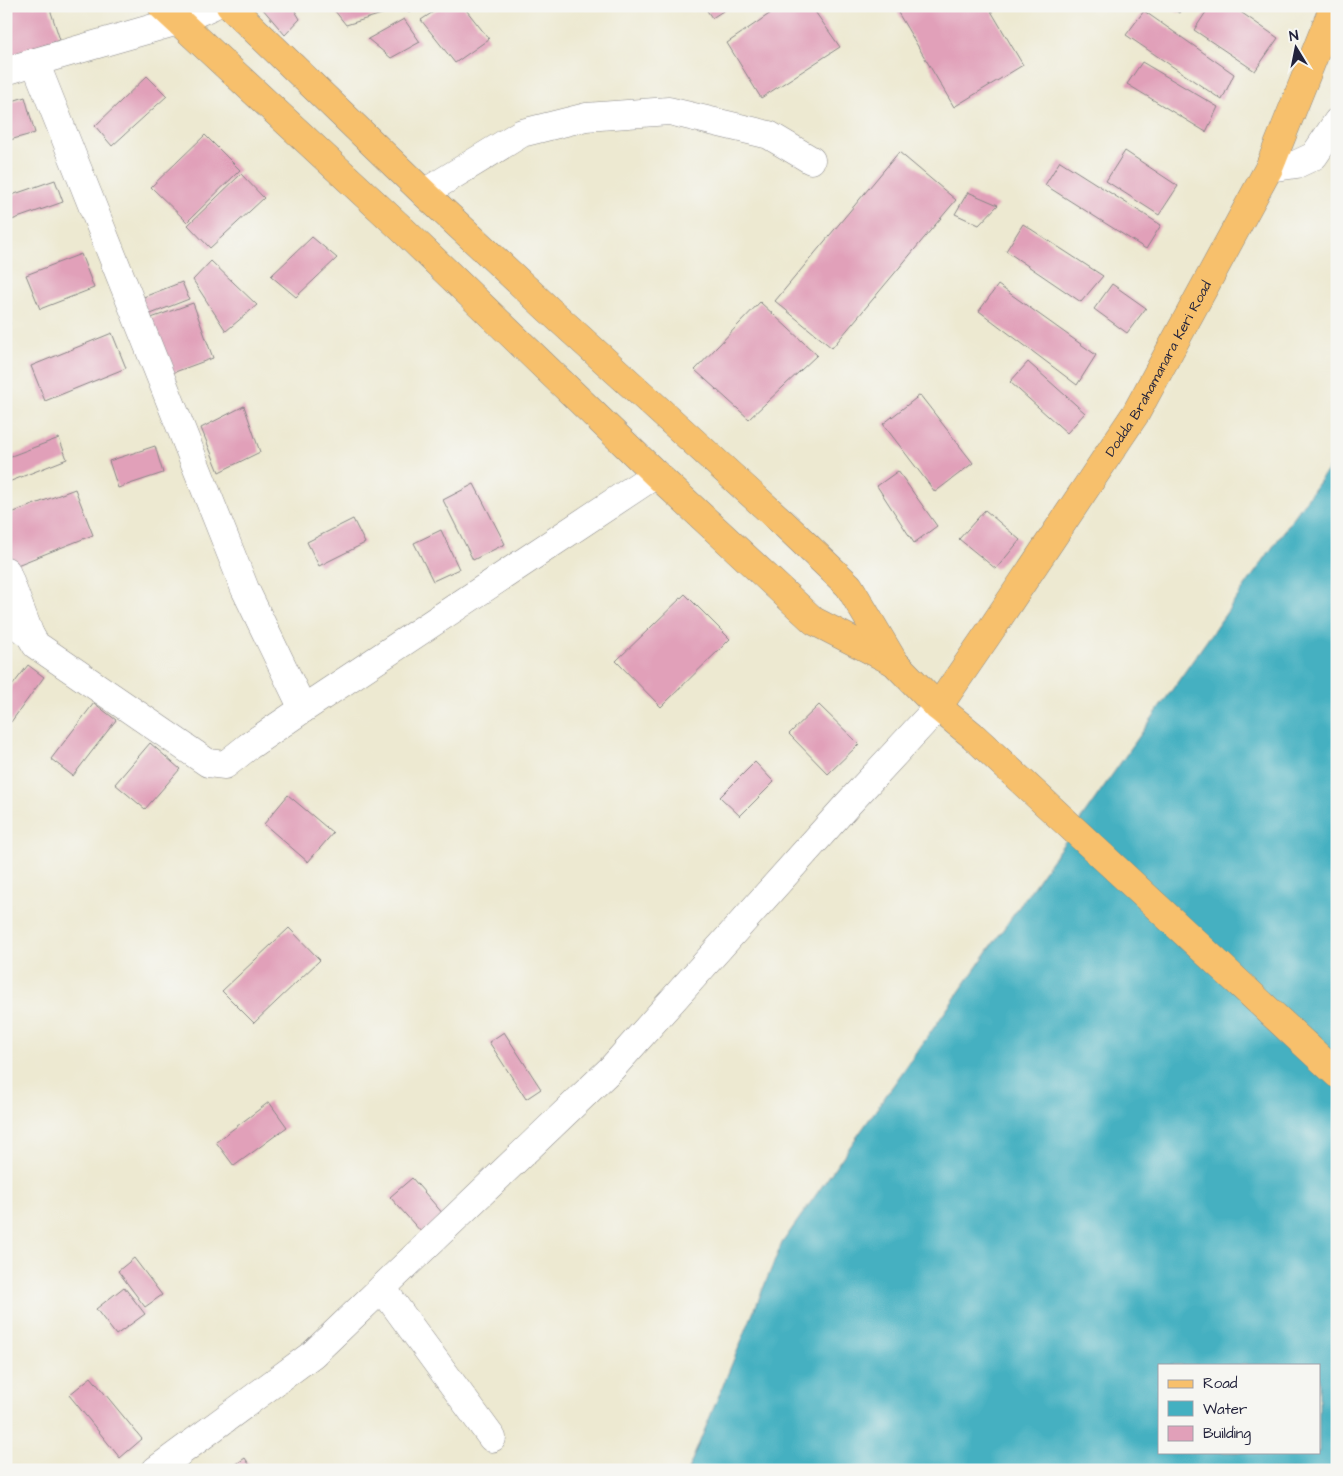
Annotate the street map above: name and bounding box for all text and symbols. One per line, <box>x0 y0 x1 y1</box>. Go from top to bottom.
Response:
north arrow <box>1270 22 1320 72</box>
text: N <box>1288 26 1300 47</box>
street label: Dodda Brahamanara Keri Road <box>1101 278 1217 461</box>
legend <box>1158 1364 1320 1454</box>
text: Road <box>1203 1373 1238 1394</box>
text: Water <box>1203 1399 1247 1420</box>
text: Building <box>1203 1423 1251 1445</box>

